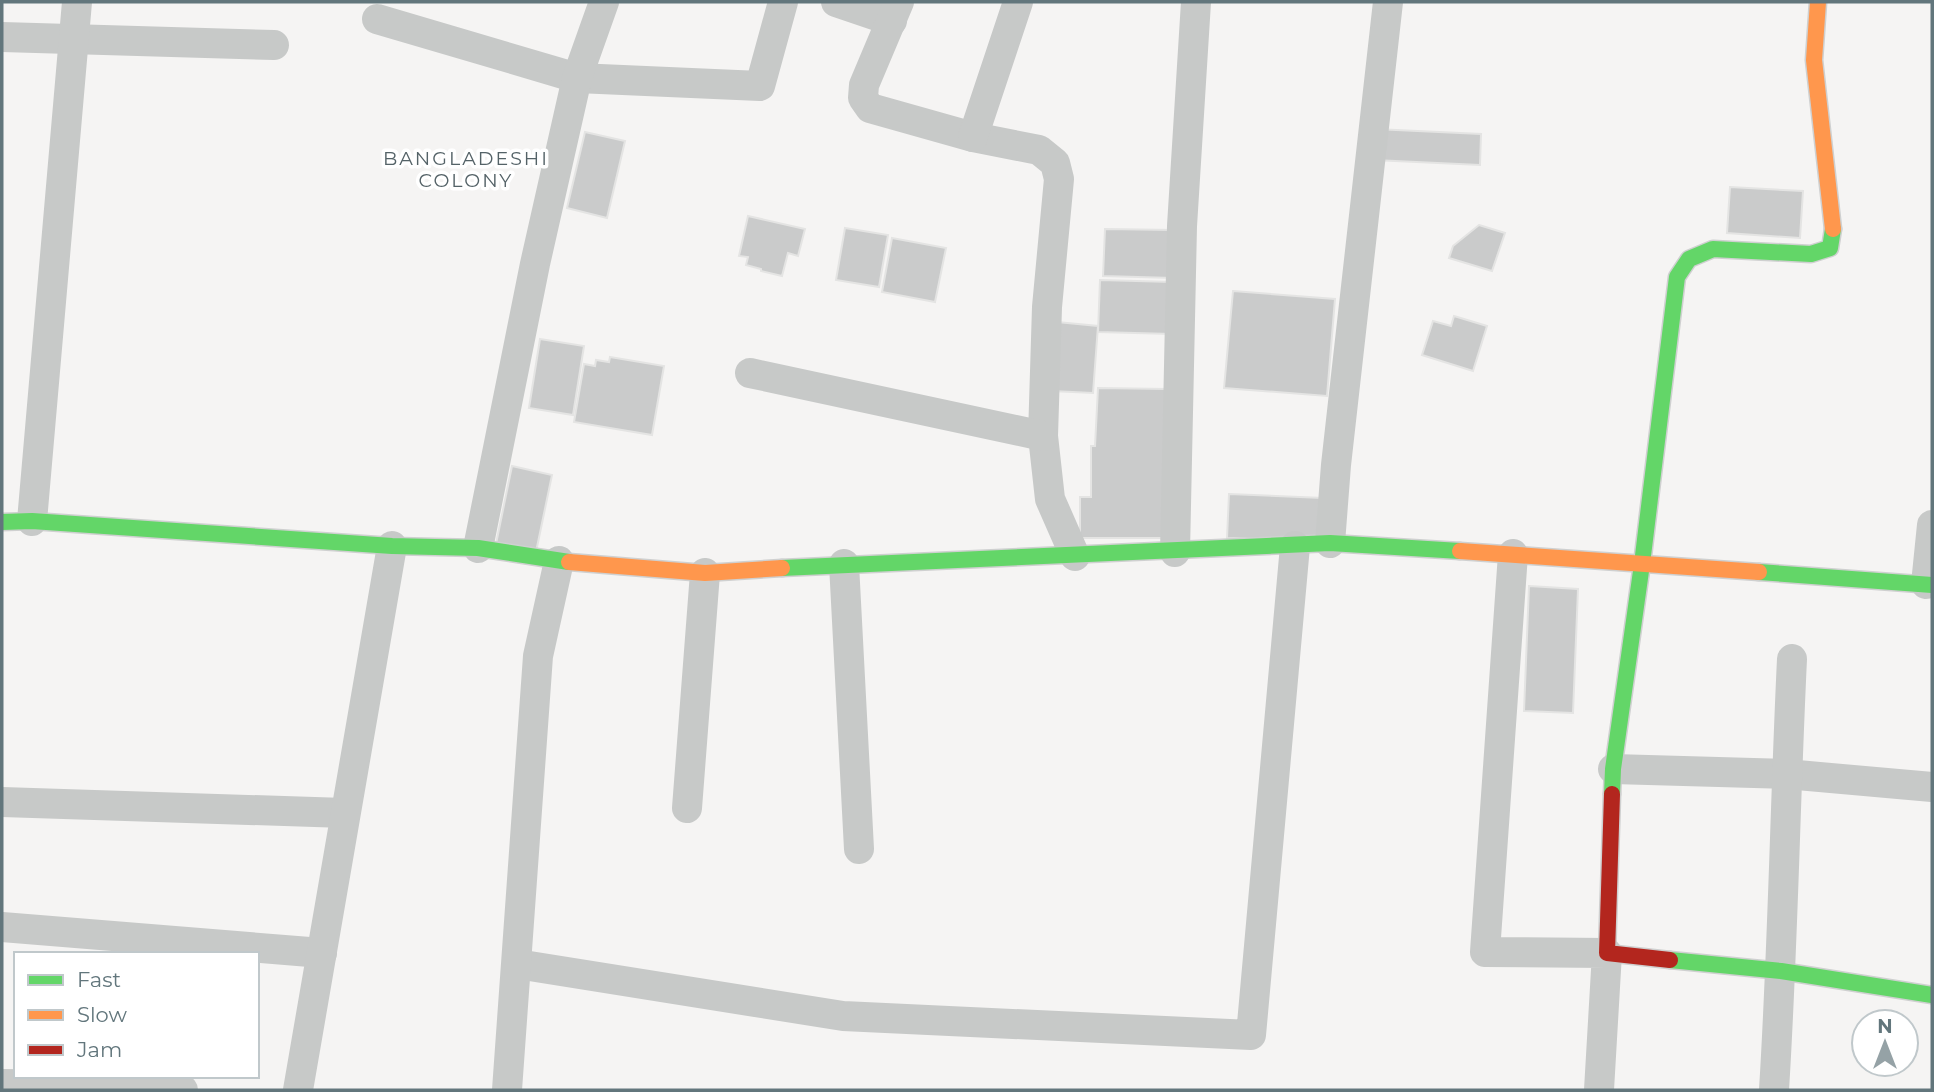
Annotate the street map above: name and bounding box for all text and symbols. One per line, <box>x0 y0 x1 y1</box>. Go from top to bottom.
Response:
district label: BANGLADESHI COLONY <box>383 147 549 192</box>
legend <box>14 952 259 1078</box>
text: Fast <box>77 967 121 992</box>
text: Slow <box>77 1002 127 1027</box>
north arrow <box>1850 1008 1920 1078</box>
text: N <box>1877 1015 1893 1038</box>
text: Jam <box>76 1037 122 1062</box>

